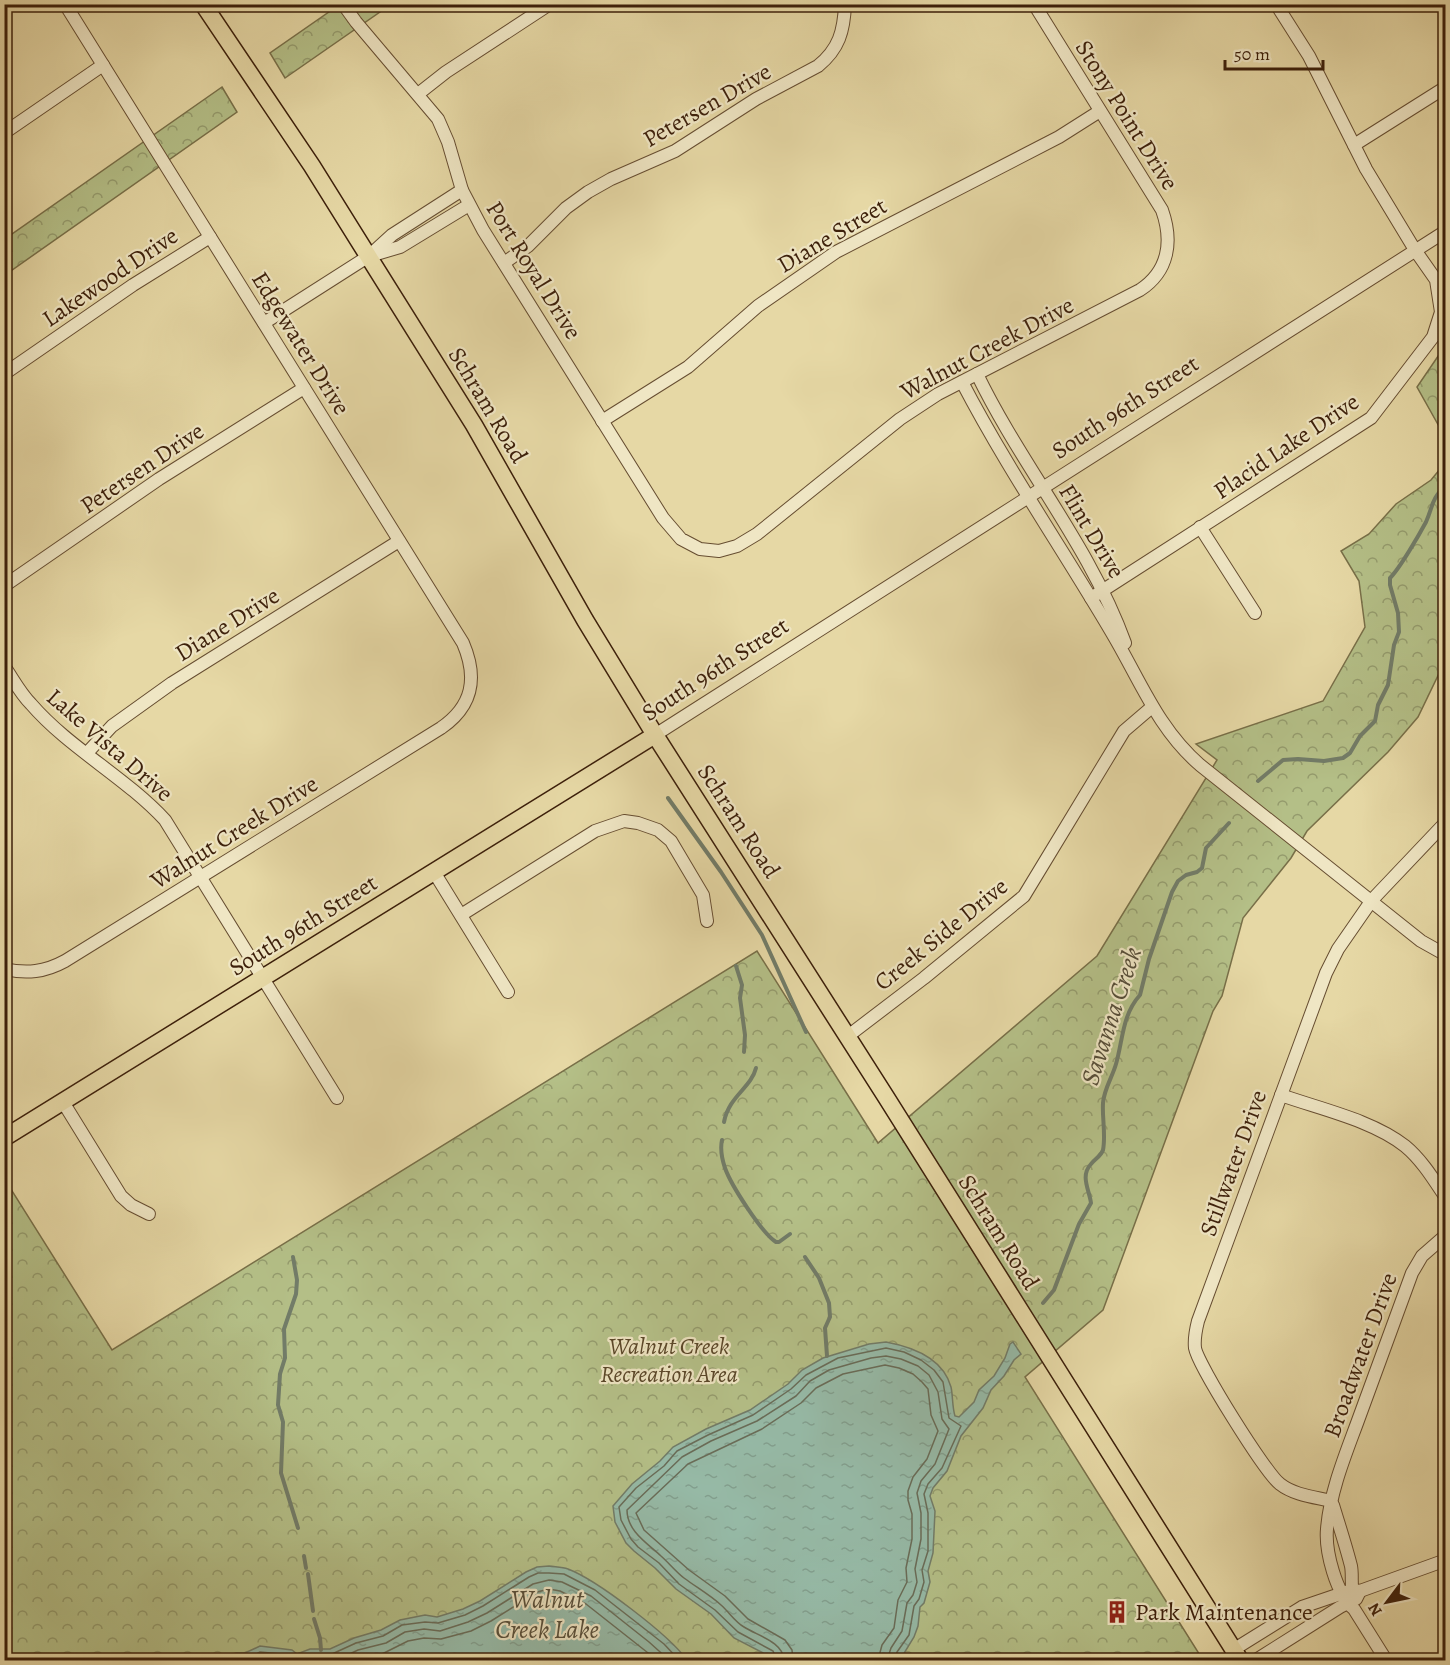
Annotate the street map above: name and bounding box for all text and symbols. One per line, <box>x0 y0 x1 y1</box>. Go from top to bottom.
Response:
scale bar <box>1225 33 1322 71</box>
street label: Stony Point Drive <box>1068 34 1186 196</box>
text: 50 m <box>1234 42 1270 66</box>
street label: Petersen Drive <box>637 55 777 155</box>
street label: Diane Street <box>771 190 893 280</box>
street label: Port Royal Drive <box>479 195 589 345</box>
street label: Lakewood Drive <box>36 220 184 334</box>
street label: Edgewater Drive <box>244 265 358 421</box>
street label: Walnut Creek Drive <box>894 289 1079 408</box>
street label: Schram Road <box>441 341 535 469</box>
street label: South 96th Street <box>1045 347 1205 466</box>
street label: Placid Lake Drive <box>1207 385 1365 507</box>
street label: Petersen Drive <box>74 415 210 521</box>
street label: Flint Drive <box>1051 478 1133 584</box>
street label: Diane Drive <box>169 579 285 669</box>
street label: South 96th Street <box>635 609 795 728</box>
street label: Lake Vista Drive <box>40 681 180 809</box>
street label: Schram Road <box>690 758 788 884</box>
street label: Walnut Creek Drive <box>143 768 324 897</box>
street label: South 96th Street <box>223 867 383 983</box>
street label: Creek Side Drive <box>868 870 1014 998</box>
water label: Savanna Creek <box>1072 942 1150 1090</box>
street label: Stillwater Drive <box>1192 1085 1274 1241</box>
street label: Schram Road <box>951 1168 1047 1296</box>
street label: Broadwater Drive <box>1315 1268 1405 1442</box>
park label: Walnut Creek Recreation Area <box>600 1330 738 1390</box>
north arrow <box>1357 1572 1417 1632</box>
water label: Walnut Creek Lake <box>495 1582 599 1647</box>
place label: Park Maintenance <box>1135 1596 1313 1628</box>
text: N <box>1363 1598 1388 1620</box>
building icon: Park Maintenance <box>1104 1599 1130 1625</box>

